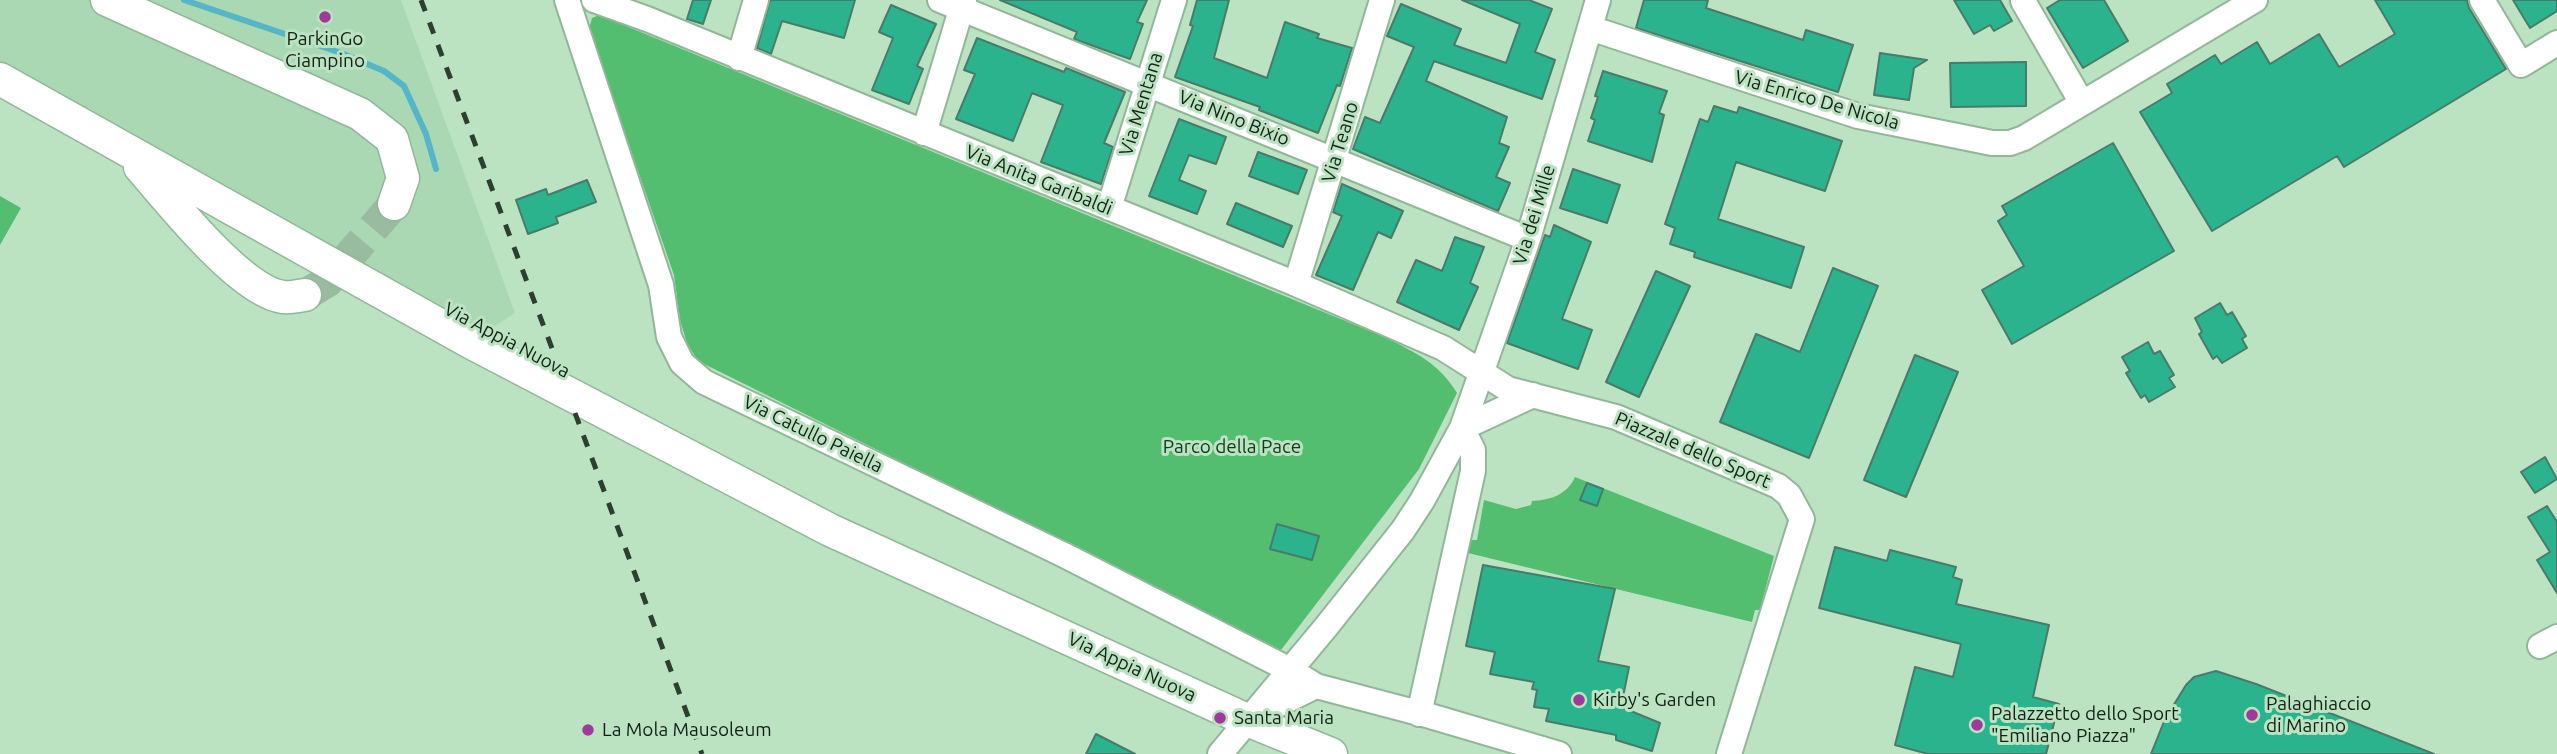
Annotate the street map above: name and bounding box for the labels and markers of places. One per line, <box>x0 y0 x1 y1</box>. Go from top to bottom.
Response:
marker: ParkinGo Ciampino <box>317 9 333 25</box>
place label: ParkinGo Ciampino <box>285 28 365 72</box>
place label: Kirby's Garden <box>1593 689 1716 711</box>
marker: Kirby's Garden <box>1571 692 1587 708</box>
place label: Palaghiaccio di Marino <box>2266 693 2371 737</box>
place label: Palazzetto dello Sport "Emiliano Piazza" <box>1991 703 2179 747</box>
place label: Santa Maria <box>1234 707 1334 729</box>
marker: Palaghiaccio di Marino <box>2244 707 2260 723</box>
marker: Santa Maria <box>1212 710 1228 726</box>
marker: Palazzetto dello Sport "Emiliano Piazza" <box>1969 717 1985 733</box>
place label: La Mola Mausoleum <box>602 719 772 741</box>
marker: La Mola Mausoleum <box>580 722 596 738</box>

